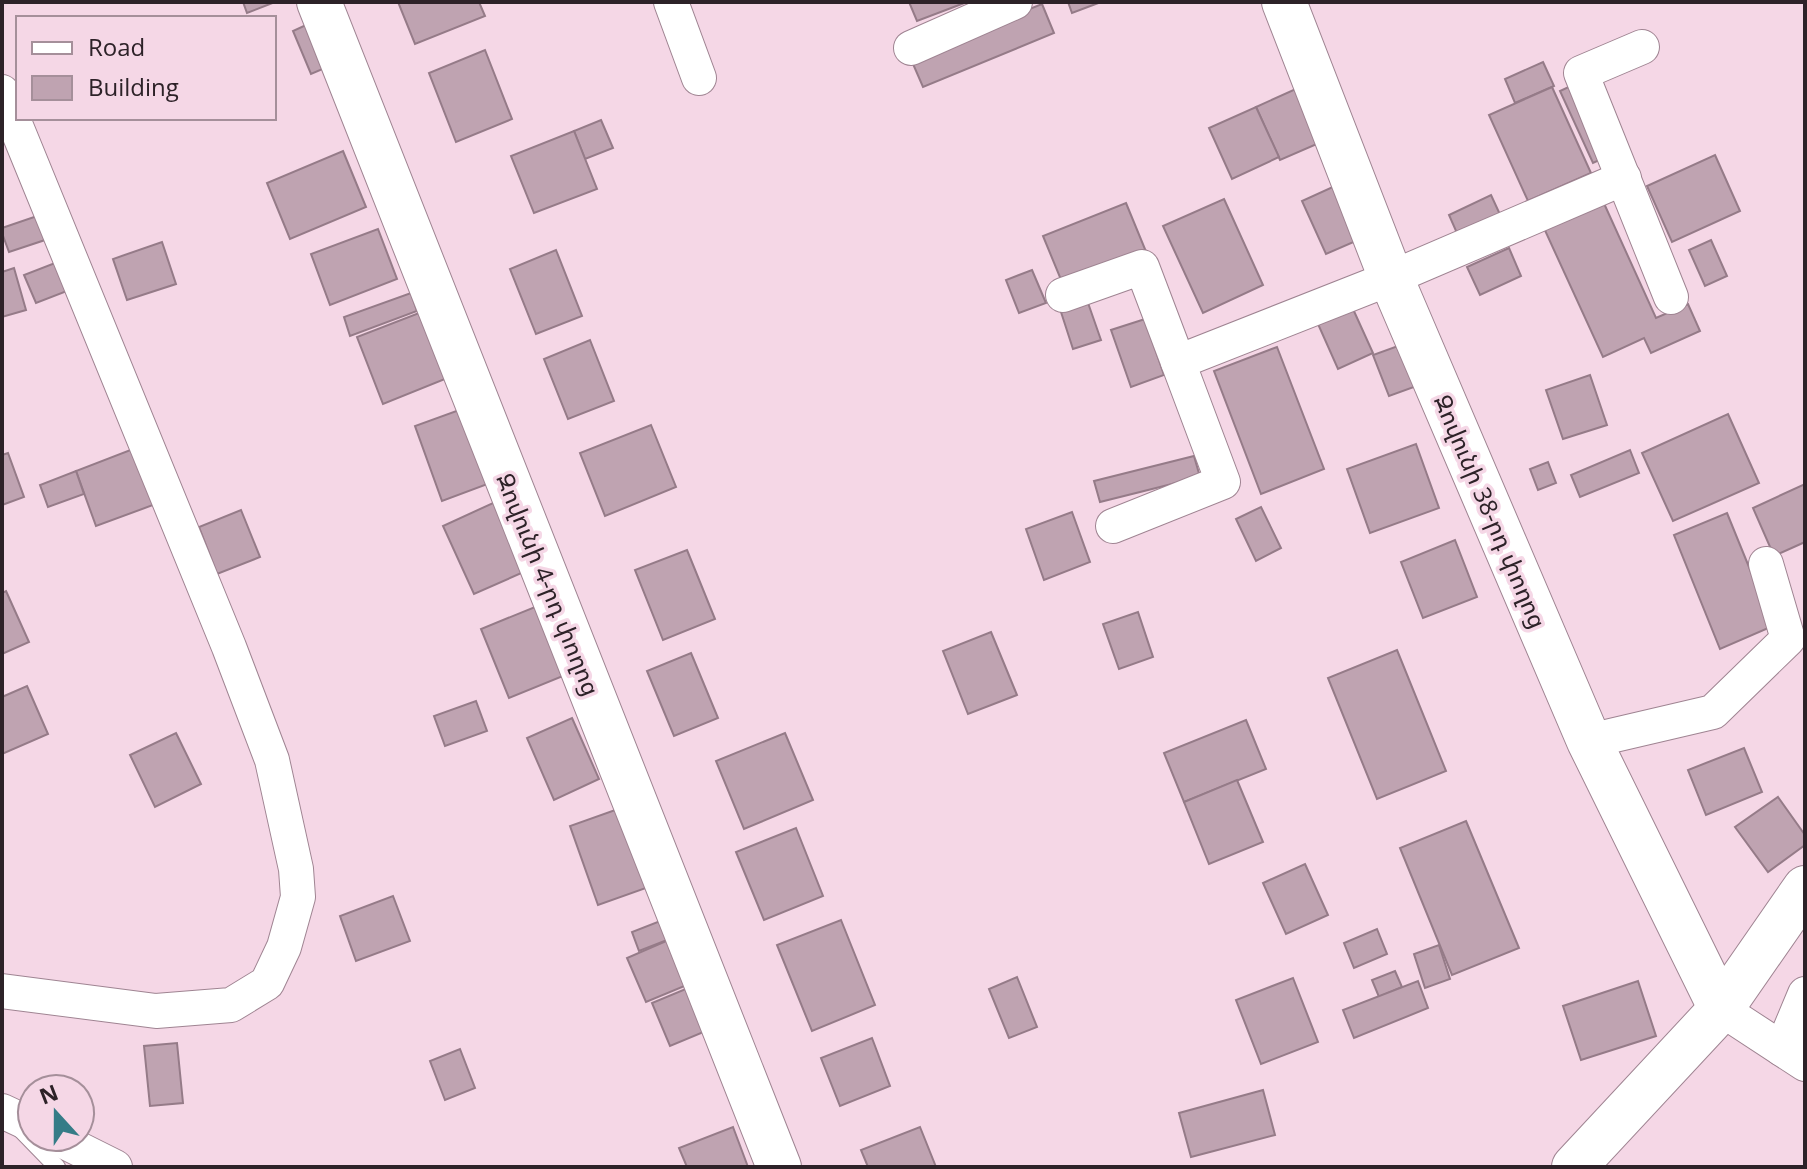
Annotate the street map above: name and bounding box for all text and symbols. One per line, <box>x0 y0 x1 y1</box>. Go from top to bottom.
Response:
legend <box>16 16 276 120</box>
text: Road <box>88 30 145 63</box>
text: Building <box>88 70 179 103</box>
street label: Զովունի 38-րդ փողոց <box>1427 389 1555 633</box>
street label: Զովունի 4-րդ փողոց <box>489 468 609 700</box>
north arrow <box>16 1073 96 1153</box>
text: N <box>35 1076 62 1111</box>

